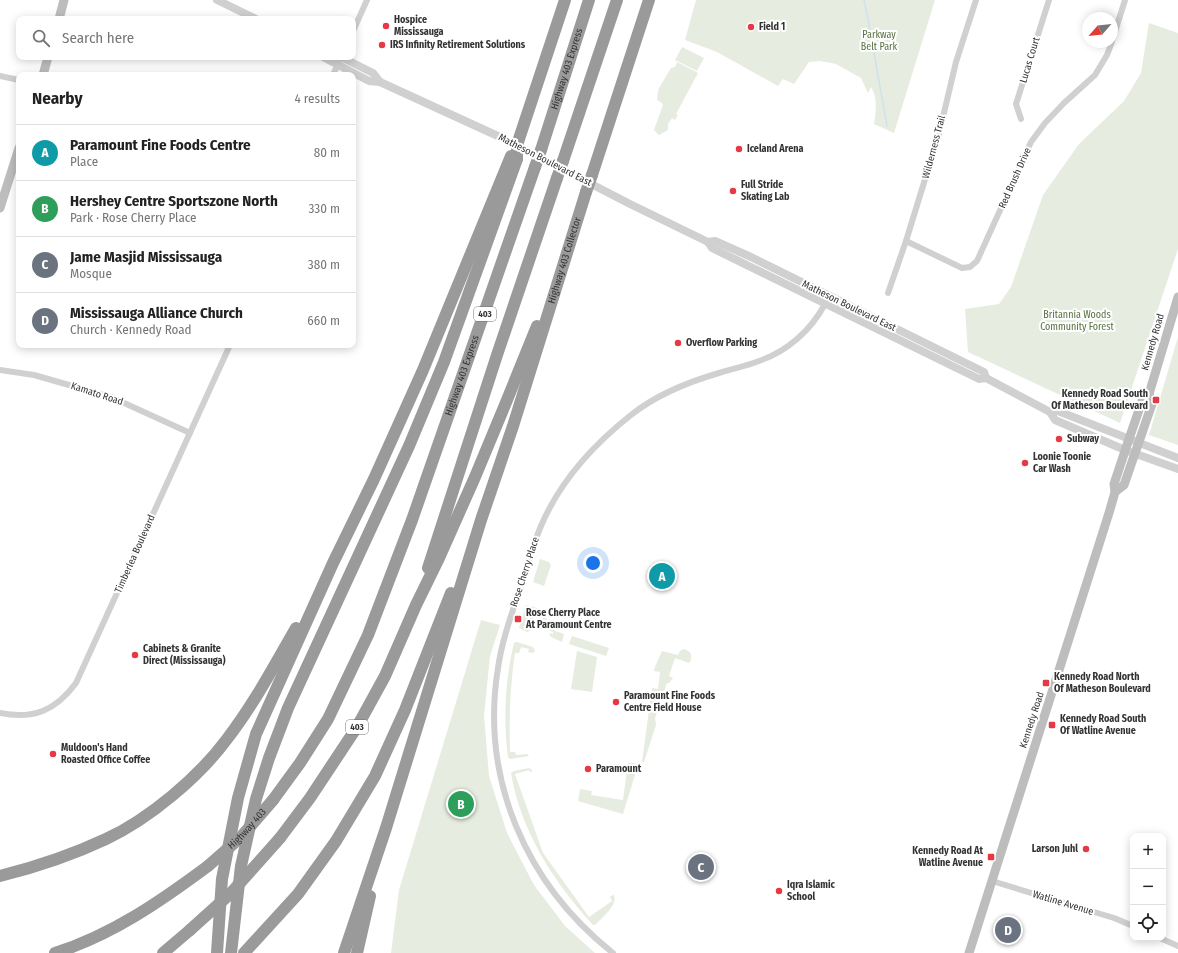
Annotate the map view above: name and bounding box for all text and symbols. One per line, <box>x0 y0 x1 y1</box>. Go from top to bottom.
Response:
north arrow <box>1082 12 1118 48</box>
place label: Hospice Mississauga <box>394 14 444 38</box>
search box <box>16 16 356 60</box>
marker: Hospice Mississauga <box>381 21 391 31</box>
place label: Field 1 <box>759 21 785 33</box>
marker: Field 1 <box>746 22 756 32</box>
icon: search <box>30 27 52 49</box>
street label: Highway 403 Express <box>548 27 585 111</box>
text: Search here <box>62 29 134 47</box>
park label: Parkway Belt Park <box>861 29 898 53</box>
street label: Lucas Court <box>1017 35 1043 84</box>
place label: IRS Infinity Retirement Solutions <box>390 39 526 51</box>
marker: IRS Infinity Retirement Solutions <box>377 40 387 50</box>
text: Nearby <box>32 88 83 109</box>
text: 4 results <box>294 91 340 106</box>
street label: Wilderness Trail <box>920 114 948 180</box>
street label: Matheson Boulevard East <box>496 131 594 189</box>
text: Paramount Fine Foods Centre <box>70 136 251 154</box>
place label: Iceland Arena <box>747 143 803 155</box>
marker: Iceland Arena <box>734 144 744 154</box>
text: A <box>41 145 49 160</box>
text: 80 m <box>314 145 340 160</box>
street label: Red Brush Drive <box>996 146 1034 210</box>
text: Place <box>70 154 98 169</box>
place label: Full Stride Skating Lab <box>741 179 790 203</box>
marker: Full Stride Skating Lab <box>728 186 738 196</box>
text: Hershey Centre Sportszone North <box>70 192 278 210</box>
text: B <box>41 201 49 216</box>
text: 330 m <box>308 201 340 216</box>
text: Park · Rose Cherry Place <box>70 210 197 225</box>
street label: Highway 403 Collector <box>546 215 584 305</box>
text: Jame Masjid Mississauga <box>70 248 222 266</box>
text: C <box>42 257 48 272</box>
text: 380 m <box>308 257 340 272</box>
text: Mosque <box>70 266 112 281</box>
street label: Matheson Boulevard East <box>800 278 899 334</box>
text: Mississauga Alliance Church <box>70 304 243 322</box>
road number: 403 <box>474 307 496 321</box>
park label: Britannia Woods Community Forest <box>1040 309 1115 333</box>
street label: Kennedy Road <box>1139 312 1167 372</box>
text: D <box>41 313 49 328</box>
text: 660 m <box>307 313 340 328</box>
text: Church · Kennedy Road <box>70 322 192 337</box>
street label: Highway 403 Express <box>443 334 482 417</box>
place label: Overflow Parking <box>686 337 757 349</box>
marker: Overflow Parking <box>673 338 683 348</box>
street label: Kamato Road <box>69 380 125 408</box>
place label: Kennedy Road South Of Matheson Boulevard <box>1051 388 1148 412</box>
marker: Kennedy Road South Of Matheson Boulevard <box>1151 395 1161 405</box>
place label: Subway <box>1067 433 1099 445</box>
marker: Subway <box>1054 434 1064 444</box>
place label: Loonie Toonie Car Wash <box>1033 451 1091 475</box>
marker: Loonie Toonie Car Wash <box>1020 458 1030 468</box>
street label: Timberlea Boulevard <box>112 513 158 595</box>
street label: Rose Cherry Place <box>508 535 542 608</box>
your location <box>583 553 603 573</box>
pin: A <box>649 561 675 591</box>
place label: Rose Cherry Place At Paramount Centre <box>525 607 612 631</box>
marker: Rose Cherry Place At Paramount Centre <box>513 614 523 624</box>
place label: Cabinets & Granite Direct (Mississauga) <box>143 643 226 667</box>
marker: Cabinets & Granite Direct (Mississauga) <box>130 650 140 660</box>
place label: Kennedy Road North Of Matheson Boulevard <box>1054 671 1151 695</box>
marker: Kennedy Road North Of Matheson Boulevard <box>1041 678 1051 688</box>
place label: Paramount Fine Foods Centre Field House <box>624 690 716 714</box>
street label: Kennedy Road <box>1017 690 1047 750</box>
marker: Paramount Fine Foods Centre Field House <box>611 697 621 707</box>
place label: Kennedy Road South Of Watline Avenue <box>1060 713 1146 737</box>
road number: 403 <box>346 720 368 734</box>
marker: Kennedy Road South Of Watline Avenue <box>1047 720 1057 730</box>
place label: Muldoon's Hand Roasted Office Coffee <box>61 742 150 766</box>
marker: Muldoon's Hand Roasted Office Coffee <box>48 749 58 759</box>
place label: Paramount <box>596 763 642 775</box>
marker: Paramount <box>583 764 593 774</box>
pin: B <box>448 789 474 819</box>
street label: Highway 403 <box>225 806 269 852</box>
map controls <box>1130 833 1166 941</box>
button: + <box>1130 833 1166 869</box>
place label: Larson Juhl <box>1032 843 1078 855</box>
marker: Larson Juhl <box>1081 844 1091 854</box>
place label: Kennedy Road At Watline Avenue <box>912 845 983 869</box>
pin: C <box>688 852 714 882</box>
marker: Kennedy Road At Watline Avenue <box>986 852 996 862</box>
button: − <box>1130 869 1166 905</box>
place label: Iqra Islamic School <box>787 879 836 903</box>
marker: Iqra Islamic School <box>774 886 784 896</box>
street label: Watline Avenue <box>1031 888 1095 918</box>
button: locate <box>1130 905 1166 941</box>
pin: D <box>995 915 1021 945</box>

